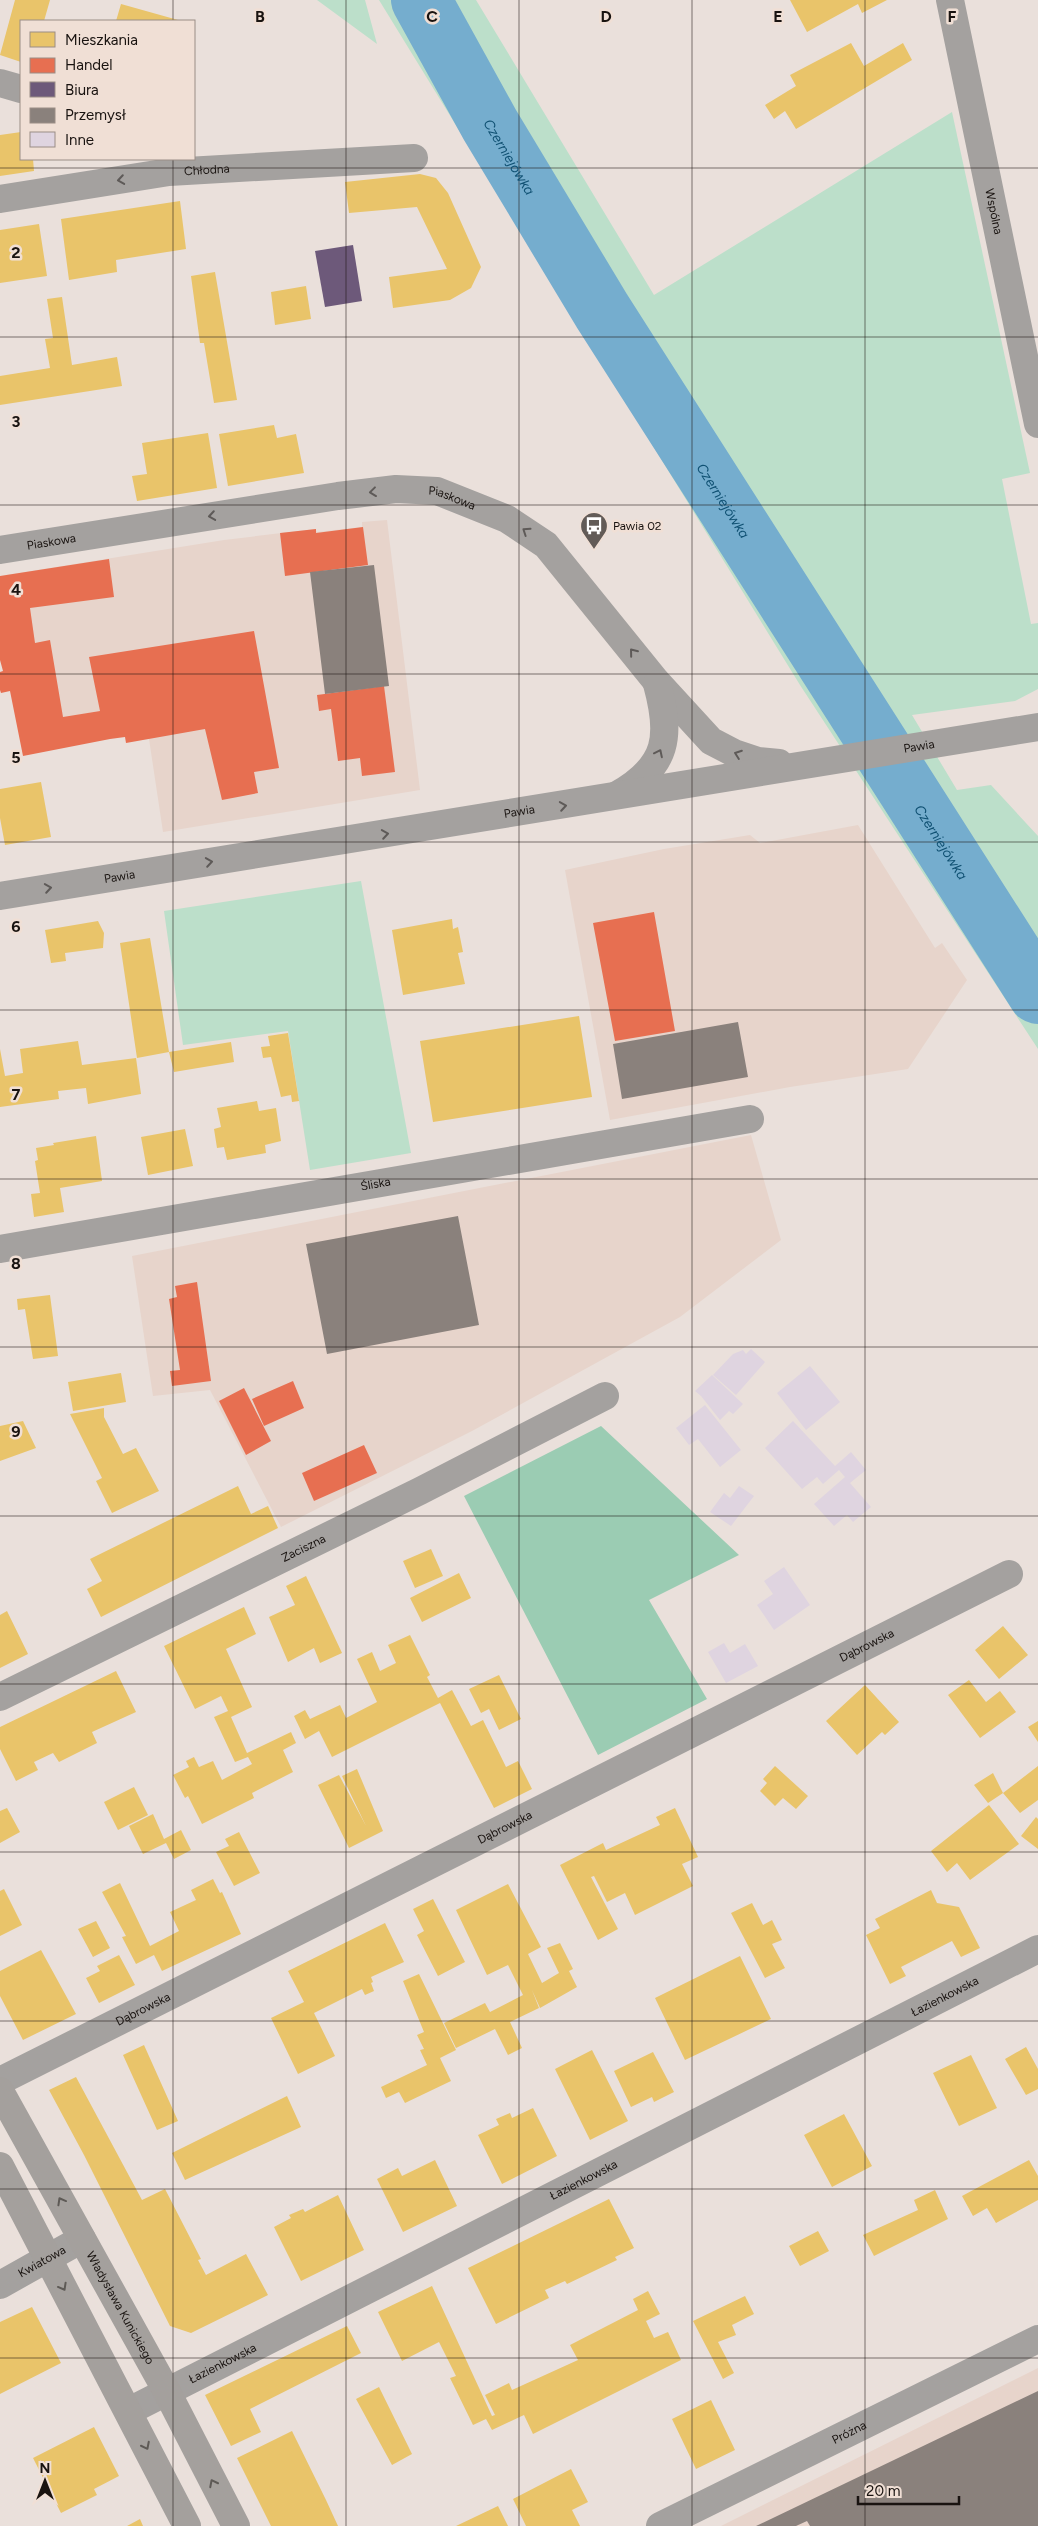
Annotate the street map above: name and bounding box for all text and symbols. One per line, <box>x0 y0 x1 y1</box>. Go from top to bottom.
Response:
text: B <box>255 7 265 26</box>
text: C <box>426 7 438 26</box>
text: D <box>600 7 612 26</box>
text: E <box>773 7 783 26</box>
text: F <box>948 7 957 26</box>
legend <box>20 20 195 160</box>
text: Mieszkania <box>65 31 138 49</box>
text: Handel <box>65 56 113 74</box>
text: Biura <box>65 81 99 99</box>
text: Przemysł <box>65 106 126 124</box>
water label: Czerniejówka <box>480 116 539 198</box>
text: Inne <box>65 131 94 149</box>
street label: Chłodna <box>184 162 230 178</box>
one-way arrow <box>116 174 125 184</box>
street label: Wspólna <box>982 187 1005 236</box>
text: 2 <box>11 243 21 262</box>
text: 3 <box>12 412 21 431</box>
water label: Czerniejówka <box>693 460 753 541</box>
street label: Piaskowa <box>428 484 478 513</box>
one-way arrow <box>368 486 376 497</box>
one-way arrow <box>208 510 216 521</box>
bus stop icon: Pawia 02 <box>579 511 609 550</box>
place label: Pawia 02 <box>613 519 662 533</box>
one-way arrow <box>522 528 531 538</box>
street label: Piaskowa <box>26 531 77 553</box>
text: 4 <box>11 580 21 599</box>
one-way arrow <box>630 649 639 658</box>
street label: Pawia <box>902 737 935 756</box>
text: 5 <box>11 748 21 767</box>
one-way arrow <box>652 750 662 759</box>
one-way arrow <box>734 750 743 760</box>
one-way arrow <box>558 801 567 811</box>
water label: Czerniejówka <box>911 801 971 883</box>
street label: Pawia <box>503 802 536 821</box>
one-way arrow <box>380 829 389 839</box>
one-way arrow <box>204 858 213 868</box>
street label: Pawia <box>103 867 136 886</box>
one-way arrow <box>44 884 52 894</box>
text: 6 <box>11 917 21 936</box>
text: 7 <box>12 1085 21 1104</box>
street label: Śliska <box>359 1174 391 1193</box>
text: 8 <box>11 1254 21 1273</box>
text: 9 <box>11 1422 21 1441</box>
street label: Zaciszna <box>279 1531 328 1565</box>
street label: Dąbrowska <box>837 1626 896 1665</box>
street label: Dąbrowska <box>475 1808 534 1847</box>
street label: Łazienkowska <box>909 1973 981 2019</box>
street label: Dąbrowska <box>113 1990 173 2029</box>
street label: Łazienkowska <box>548 2157 620 2203</box>
one-way arrow <box>57 2197 67 2206</box>
street label: Kwiatowa <box>16 2243 68 2280</box>
street label: Władysława Kunickiego <box>83 2249 157 2367</box>
one-way arrow <box>56 2281 66 2290</box>
street label: Łazienkowska <box>187 2340 259 2386</box>
street label: Próżna <box>830 2418 869 2447</box>
one-way arrow <box>140 2441 150 2450</box>
north arrow <box>20 2456 70 2506</box>
text: N <box>40 2460 50 2477</box>
scale bar <box>858 2474 959 2506</box>
one-way arrow <box>209 2479 219 2488</box>
text: 20 m <box>866 2482 900 2500</box>

